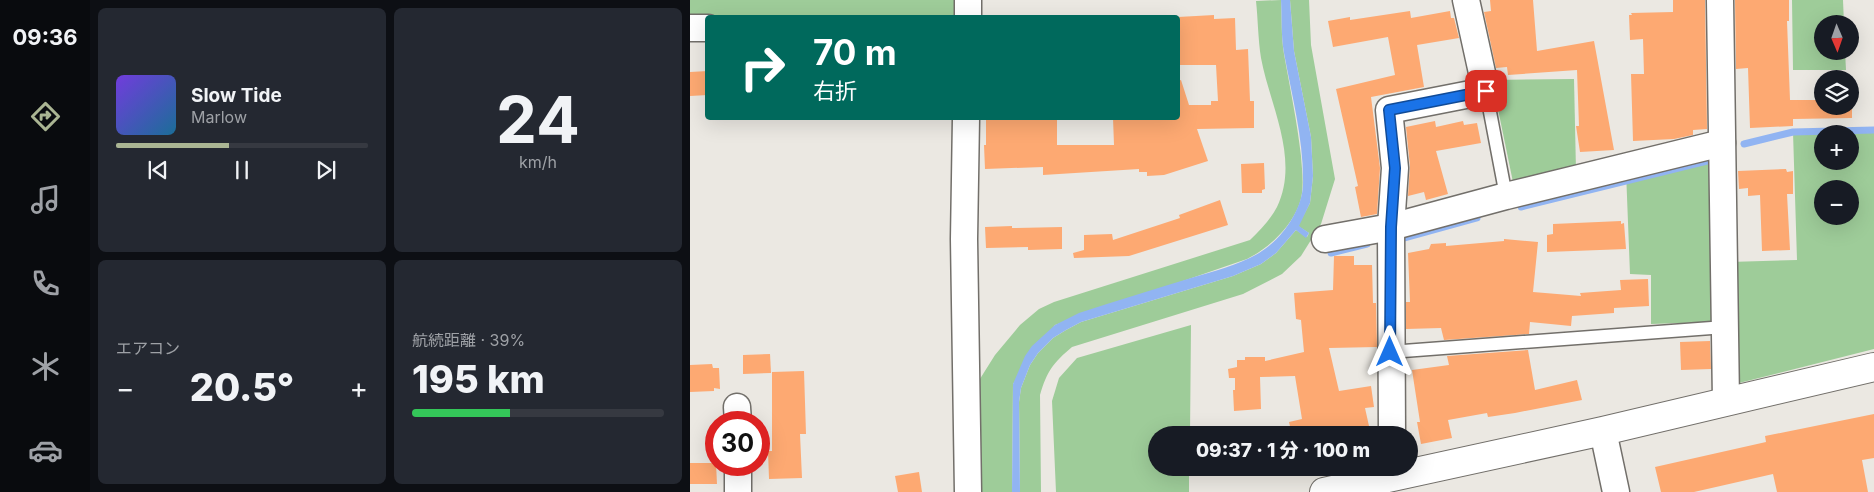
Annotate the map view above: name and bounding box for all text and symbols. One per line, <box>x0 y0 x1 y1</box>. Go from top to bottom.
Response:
north arrow <box>1814 15 1859 60</box>
map controls <box>1814 15 1859 225</box>
text: 09:36 <box>13 24 77 50</box>
text: 70 m <box>813 31 897 73</box>
icon: right <box>730 35 795 100</box>
pin <box>1465 70 1507 112</box>
button: layers <box>1814 70 1859 115</box>
icon: arrive <box>1472 77 1500 105</box>
text: 右折 <box>813 78 857 104</box>
text: 24 <box>496 80 580 159</box>
text: Slow Tide <box>191 84 282 107</box>
icon: directions <box>28 99 63 134</box>
text: Marlow <box>191 107 247 127</box>
button: + <box>1814 125 1859 170</box>
text: km/h <box>519 152 557 172</box>
icon: previous <box>144 156 172 184</box>
icon: pause <box>228 156 256 184</box>
icon: next <box>312 156 340 184</box>
button: − <box>1814 180 1859 225</box>
icon: music <box>28 182 63 217</box>
icon: phone <box>28 266 63 301</box>
position arrow <box>1363 325 1415 377</box>
text: 航続距離 · 39% <box>412 330 525 350</box>
text: エアコン <box>116 338 180 358</box>
icon: climate <box>28 349 63 384</box>
text: 195 km <box>412 356 545 402</box>
text: 20.5° <box>190 364 294 410</box>
text: − <box>116 371 135 405</box>
text: + <box>349 371 368 405</box>
speed limit sign: 30 <box>705 411 770 476</box>
icon: car <box>28 433 63 468</box>
text: 09:37 · 1 分 · 100 m <box>1196 439 1370 462</box>

